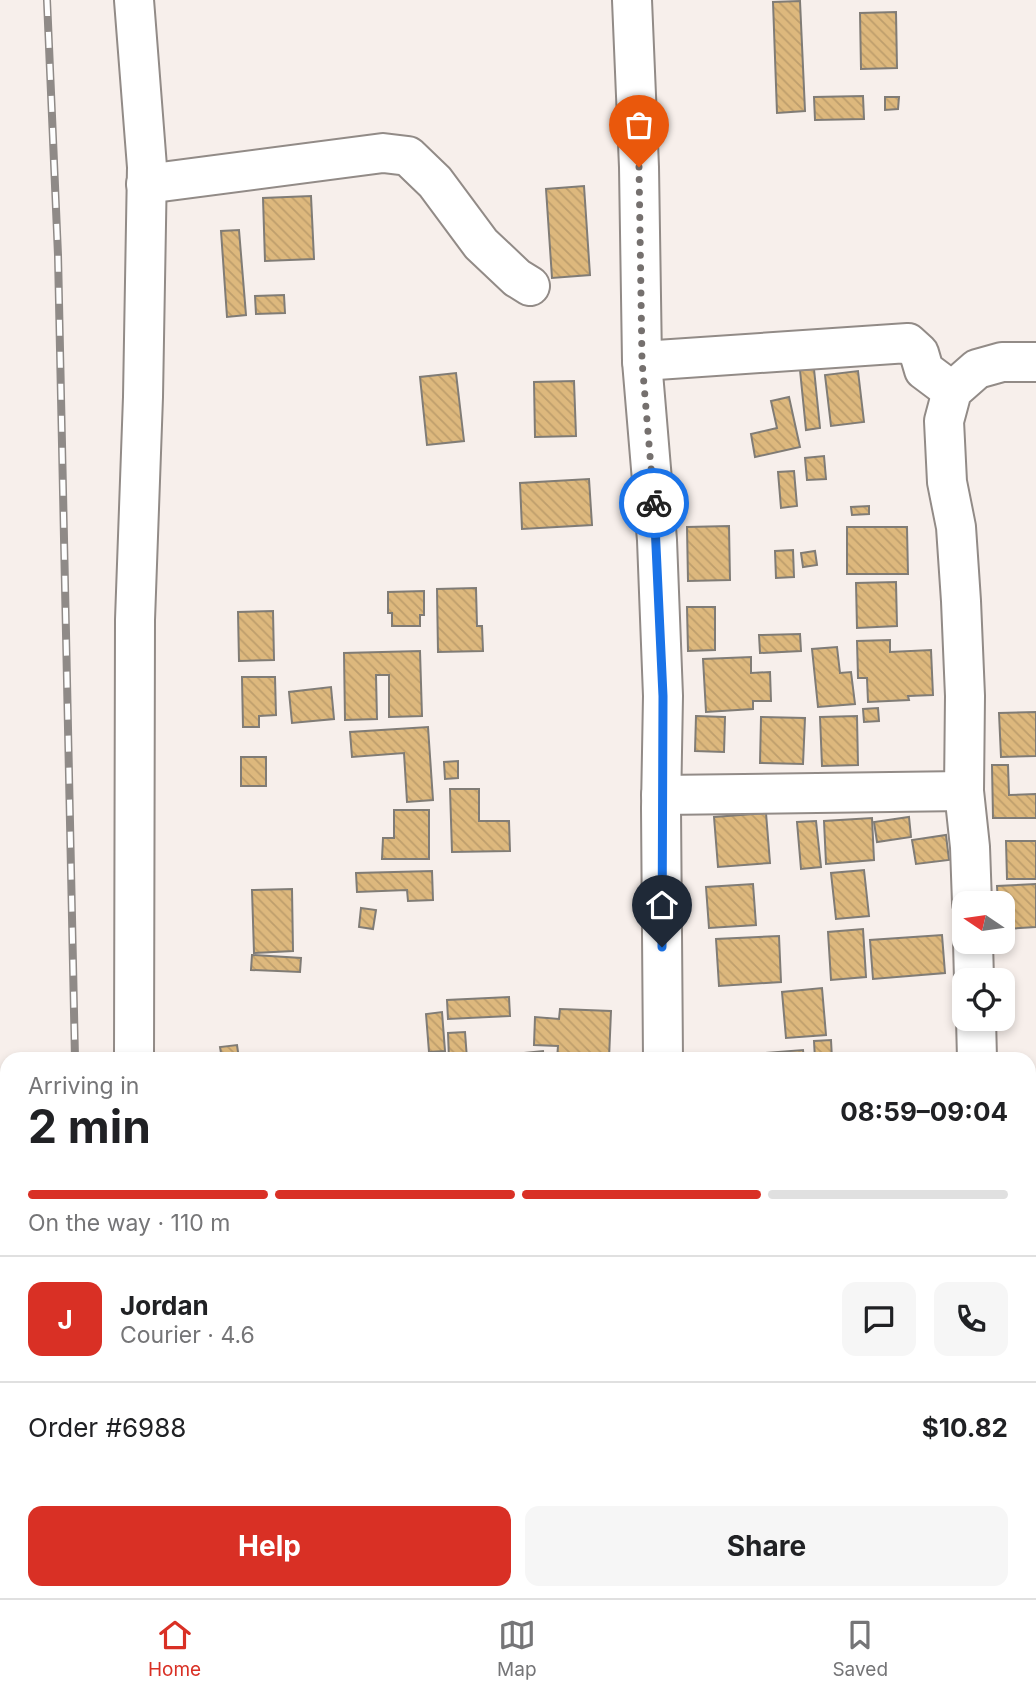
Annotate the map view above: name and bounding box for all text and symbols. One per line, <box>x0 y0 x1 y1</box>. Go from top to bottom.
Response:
pin <box>609 95 669 167</box>
icon: bag <box>620 106 658 144</box>
courier <box>619 468 689 538</box>
icon: bike <box>635 484 673 522</box>
pin <box>632 875 692 947</box>
icon: home <box>643 886 681 924</box>
north arrow <box>952 891 1015 954</box>
map controls <box>952 891 1015 1031</box>
button: locate <box>952 968 1015 1031</box>
text: Arriving in <box>28 1072 139 1100</box>
text: 08:59–09:04 <box>840 1096 1008 1127</box>
text: 2 min <box>28 1098 151 1154</box>
text: On the way · 110 m <box>28 1209 230 1237</box>
button: chat <box>842 1282 916 1356</box>
button: phone <box>934 1282 1008 1356</box>
text: Jordan <box>120 1290 209 1321</box>
text: J <box>57 1304 73 1335</box>
text: Courier · 4.6 <box>120 1321 255 1349</box>
text: Order #6988 <box>28 1412 186 1443</box>
text: $10.82 <box>922 1412 1008 1443</box>
button: Help <box>28 1506 511 1586</box>
button: Share <box>525 1506 1008 1586</box>
tab: Home <box>148 1616 201 1681</box>
tab: Map <box>497 1616 537 1681</box>
tab: Saved <box>832 1616 888 1681</box>

